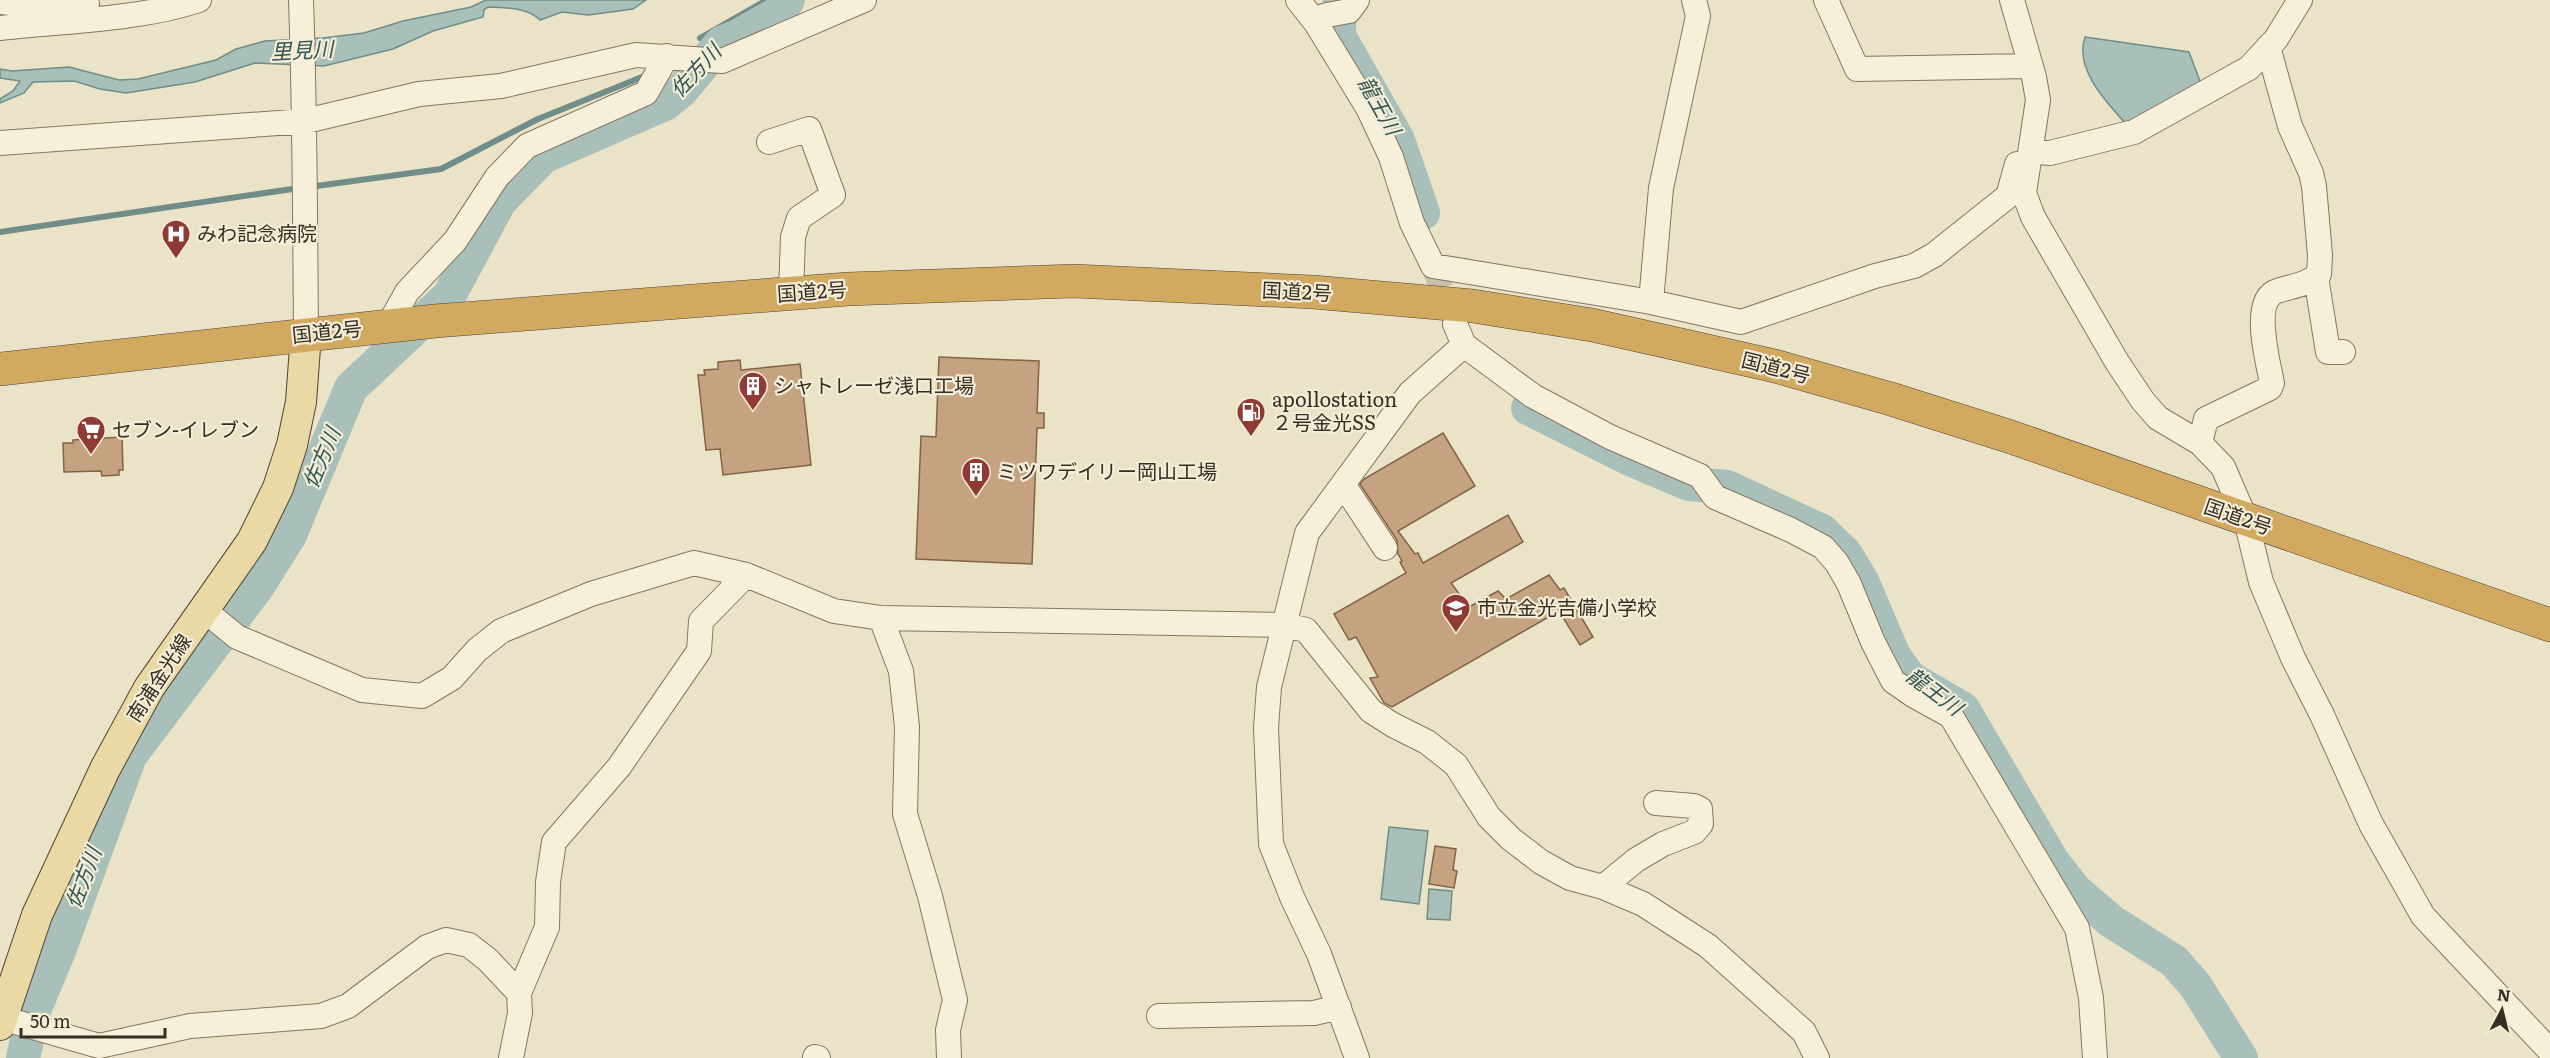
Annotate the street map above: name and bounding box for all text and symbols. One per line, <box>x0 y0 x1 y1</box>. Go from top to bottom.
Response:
water label: 里見川 <box>270 31 336 66</box>
water label: 佐方川 <box>661 34 728 103</box>
water label: 龍王川 <box>1352 70 1411 142</box>
place label: みわ記念病院 <box>197 217 317 247</box>
hospital icon: みわ記念病院 <box>160 218 192 260</box>
street label: 国道2号 <box>776 273 848 307</box>
street label: 国道2号 <box>1261 273 1333 307</box>
street label: 国道2号 <box>290 311 363 349</box>
street label: 国道2号 <box>1739 343 1814 389</box>
place label: シャトレーゼ浅口工場 <box>774 369 974 399</box>
building icon: シャトレーゼ浅口工場 <box>737 370 769 412</box>
place label: apollostation ２号金光SS <box>1272 383 1397 436</box>
fuel station icon: apollostation ２号金光SS <box>1235 396 1267 438</box>
place label: セブン-イレブン <box>112 413 259 443</box>
supermarket icon: セブン-イレブン <box>75 414 107 456</box>
water label: 佐方川 <box>293 420 347 492</box>
place label: ミツワデイリー岡山工場 <box>997 455 1217 485</box>
building icon: ミツワデイリー岡山工場 <box>960 456 992 498</box>
street label: 国道2号 <box>2201 490 2277 541</box>
place label: 市立金光吉備小学校 <box>1477 591 1657 621</box>
school or university icon: 市立金光吉備小学校 <box>1440 592 1472 634</box>
street label: 南浦金光線 <box>118 627 197 727</box>
water label: 龍王川 <box>1901 659 1972 723</box>
water label: 佐方川 <box>56 840 108 912</box>
north arrow <box>2472 980 2532 1040</box>
text: N <box>2496 981 2512 1007</box>
scale bar <box>21 1001 165 1039</box>
text: 50 m <box>30 1007 71 1034</box>

